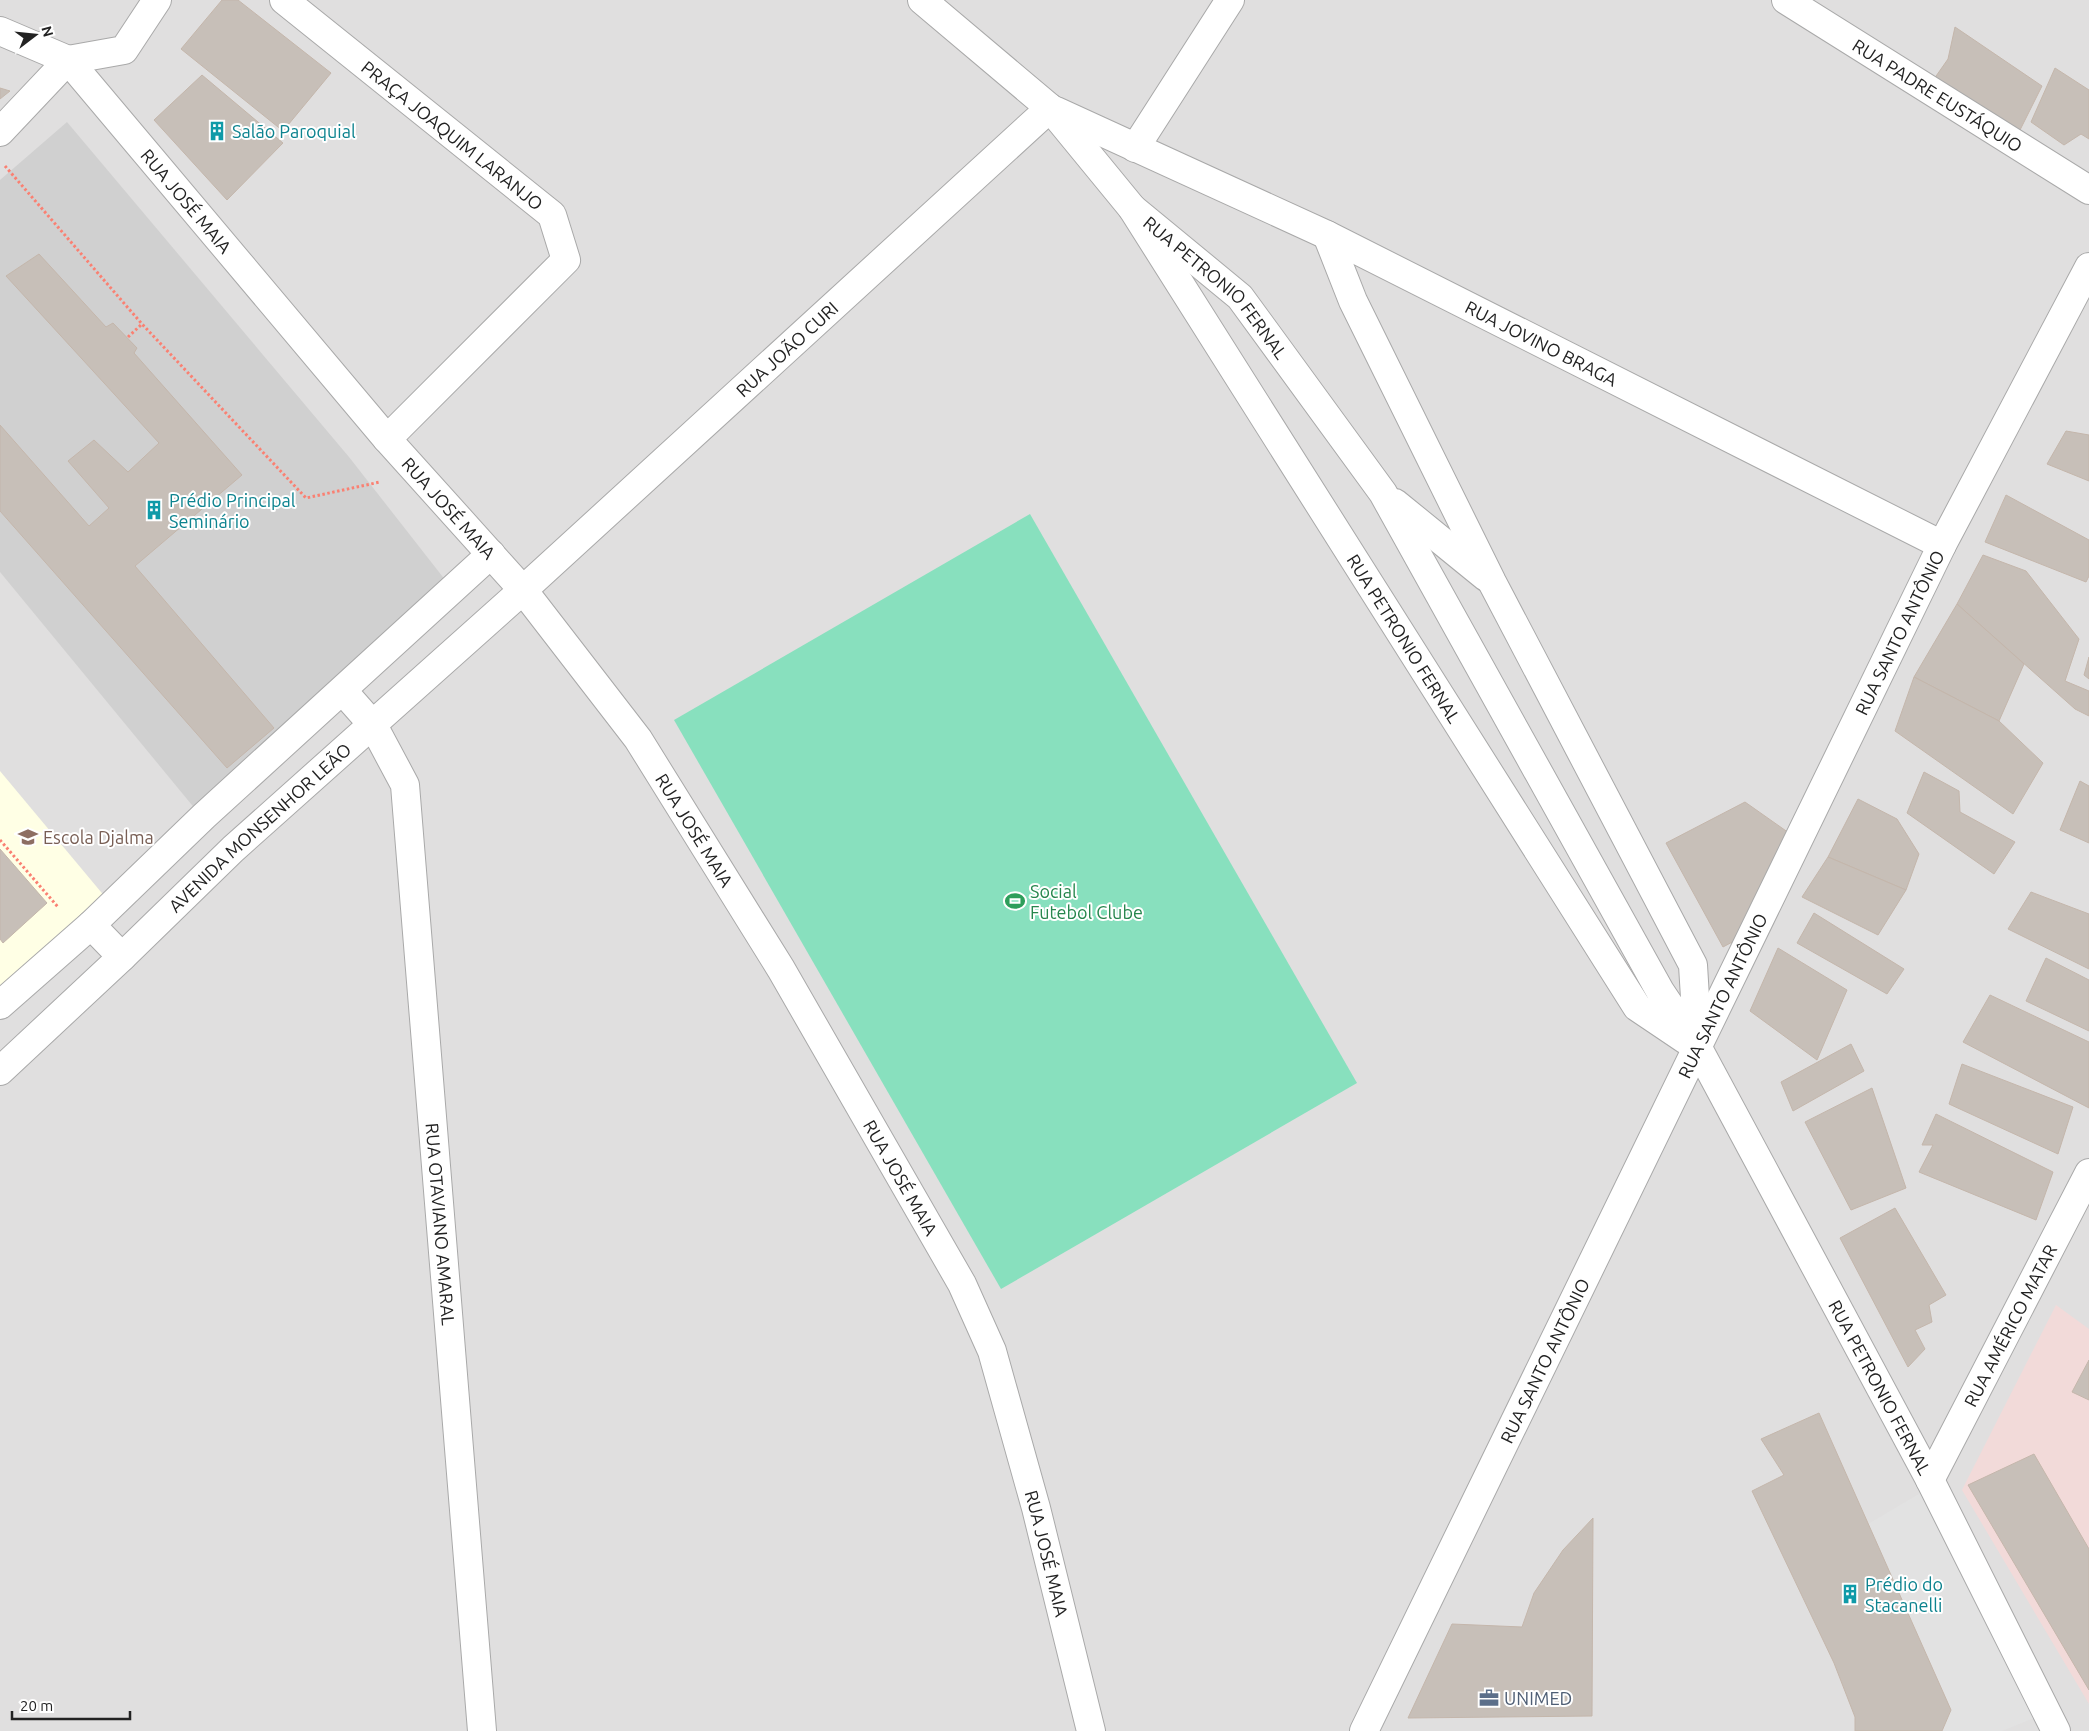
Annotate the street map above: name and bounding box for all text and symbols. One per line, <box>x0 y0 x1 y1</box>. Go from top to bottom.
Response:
north arrow <box>10 10 60 60</box>
text: N <box>38 24 57 39</box>
street label: RUA PADRE EUSTÁQUIO <box>1849 34 2026 156</box>
street label: PRAÇA JOAQUIM LARANJO <box>358 56 547 214</box>
building icon: Salão Paroquial <box>206 120 228 142</box>
place label: Salão Paroquial <box>232 121 356 141</box>
street label: RUA JOSÉ MAIA <box>137 145 236 257</box>
street label: RUA PETRONIO FERNAL <box>1140 212 1292 363</box>
street label: RUA JOVINO BRAGA <box>1462 296 1621 390</box>
street label: RUA JOÃO CURI <box>732 297 842 400</box>
street label: RUA JOSÉ MAIA <box>398 453 500 563</box>
place label: Prédio Principal Seminário <box>169 490 296 531</box>
building icon: Prédio Principal Seminário <box>143 499 165 521</box>
street label: RUA SANTO ANTÔNIO <box>1851 547 1948 718</box>
street label: RUA PETRONIO FERNAL <box>1343 550 1465 726</box>
street label: AVENIDA MONSENHOR LEÃO <box>165 739 355 916</box>
street label: RUA JOSÉ MAIA <box>652 770 737 891</box>
school or university icon: Escola Djalma <box>17 826 39 848</box>
place label: Escola Djalma <box>43 827 154 847</box>
place label: Social Futebol Clube <box>1030 881 1143 922</box>
sports icon: Social Futebol Clube <box>1004 890 1026 912</box>
street label: RUA SANTO ANTÔNIO <box>1674 910 1771 1081</box>
street label: RUA JOSÉ MAIA <box>860 1116 942 1239</box>
street label: RUA OTAVIANO AMARAL <box>423 1122 459 1326</box>
street label: RUA AMÉRICO MATAR <box>1960 1241 2060 1410</box>
street label: RUA SANTO ANTÔNIO <box>1496 1275 1593 1446</box>
street label: RUA PETRONIO FERNAL <box>1825 1296 1935 1478</box>
street label: RUA JOSÉ MAIA <box>1021 1488 1072 1619</box>
place label: Prédio do Stacanelli <box>1865 1574 1943 1615</box>
building icon: Prédio do Stacanelli <box>1839 1583 1861 1605</box>
office icon: UNIMED <box>1478 1687 1500 1709</box>
scale bar <box>12 1688 130 1720</box>
place label: UNIMED <box>1504 1688 1572 1708</box>
text: 20 m <box>20 1697 53 1714</box>

